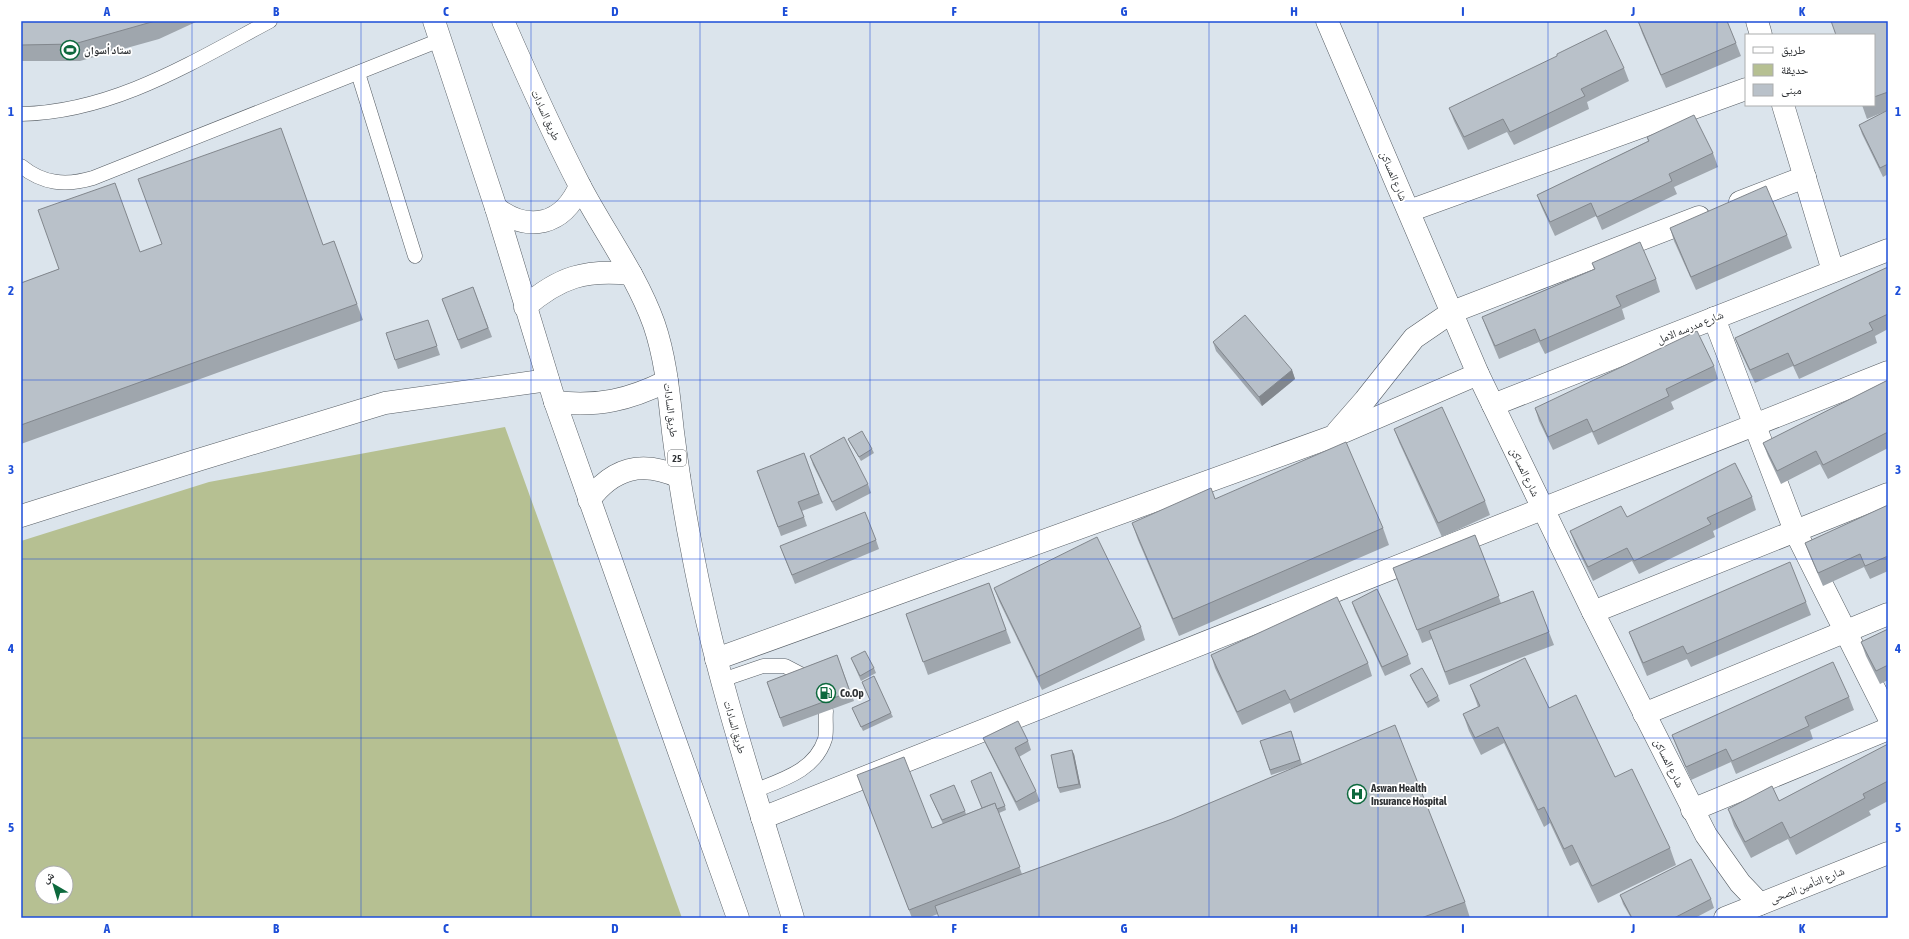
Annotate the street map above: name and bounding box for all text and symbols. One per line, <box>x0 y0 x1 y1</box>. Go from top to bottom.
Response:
text: A <box>103 4 111 19</box>
text: B <box>273 4 280 19</box>
text: C <box>443 4 449 19</box>
text: D <box>611 4 619 19</box>
text: E <box>782 4 788 19</box>
text: F <box>951 4 957 19</box>
text: G <box>1121 4 1128 19</box>
text: H <box>1290 4 1298 19</box>
text: I <box>1461 4 1465 19</box>
text: J <box>1630 4 1635 19</box>
text: K <box>1799 4 1806 19</box>
legend <box>1745 34 1875 106</box>
sports icon: ستاد أسوان <box>59 39 81 61</box>
place label: ستاد أسوان <box>84 43 131 58</box>
text: طريق <box>1781 43 1806 57</box>
text: حديقة <box>1781 63 1809 77</box>
text: مبنى <box>1781 83 1802 97</box>
street label: طريق السادات <box>528 88 563 143</box>
text: 1 <box>8 104 14 119</box>
text: 1 <box>1895 104 1901 119</box>
street label: شارع المساكن <box>1377 149 1410 203</box>
text: 2 <box>8 283 14 298</box>
text: 2 <box>1895 283 1901 298</box>
street label: شارع مدرسه الامل <box>1655 308 1725 347</box>
street label: طريق السادات <box>661 382 680 438</box>
street label: شارع المساكن <box>1507 446 1542 499</box>
road number: 25 <box>668 450 686 466</box>
text: 3 <box>8 462 14 477</box>
text: 3 <box>1895 462 1901 477</box>
text: 4 <box>7 641 14 656</box>
text: 4 <box>1894 641 1901 656</box>
fuel station icon: Co.Op <box>815 682 837 704</box>
place label: Co.Op <box>840 687 864 699</box>
street label: طريق السادات <box>721 699 748 755</box>
street label: شارع المساكن <box>1651 737 1686 790</box>
place label: Aswan Health Insurance Hospital <box>1370 782 1448 807</box>
hospital icon: Aswan Health Insurance Hospital <box>1346 783 1368 805</box>
text: 5 <box>8 820 14 835</box>
text: 5 <box>1895 820 1901 835</box>
street label: شارع التأمين الصحى <box>1768 864 1846 906</box>
north arrow <box>34 865 74 905</box>
text: ش <box>40 869 58 887</box>
text: A <box>103 921 111 936</box>
text: B <box>273 921 280 936</box>
text: C <box>443 921 449 936</box>
text: D <box>611 921 619 936</box>
text: E <box>782 921 788 936</box>
text: F <box>951 921 957 936</box>
text: G <box>1121 921 1128 936</box>
text: H <box>1290 921 1298 936</box>
text: I <box>1461 921 1465 936</box>
text: J <box>1630 921 1635 936</box>
text: K <box>1799 921 1806 936</box>

